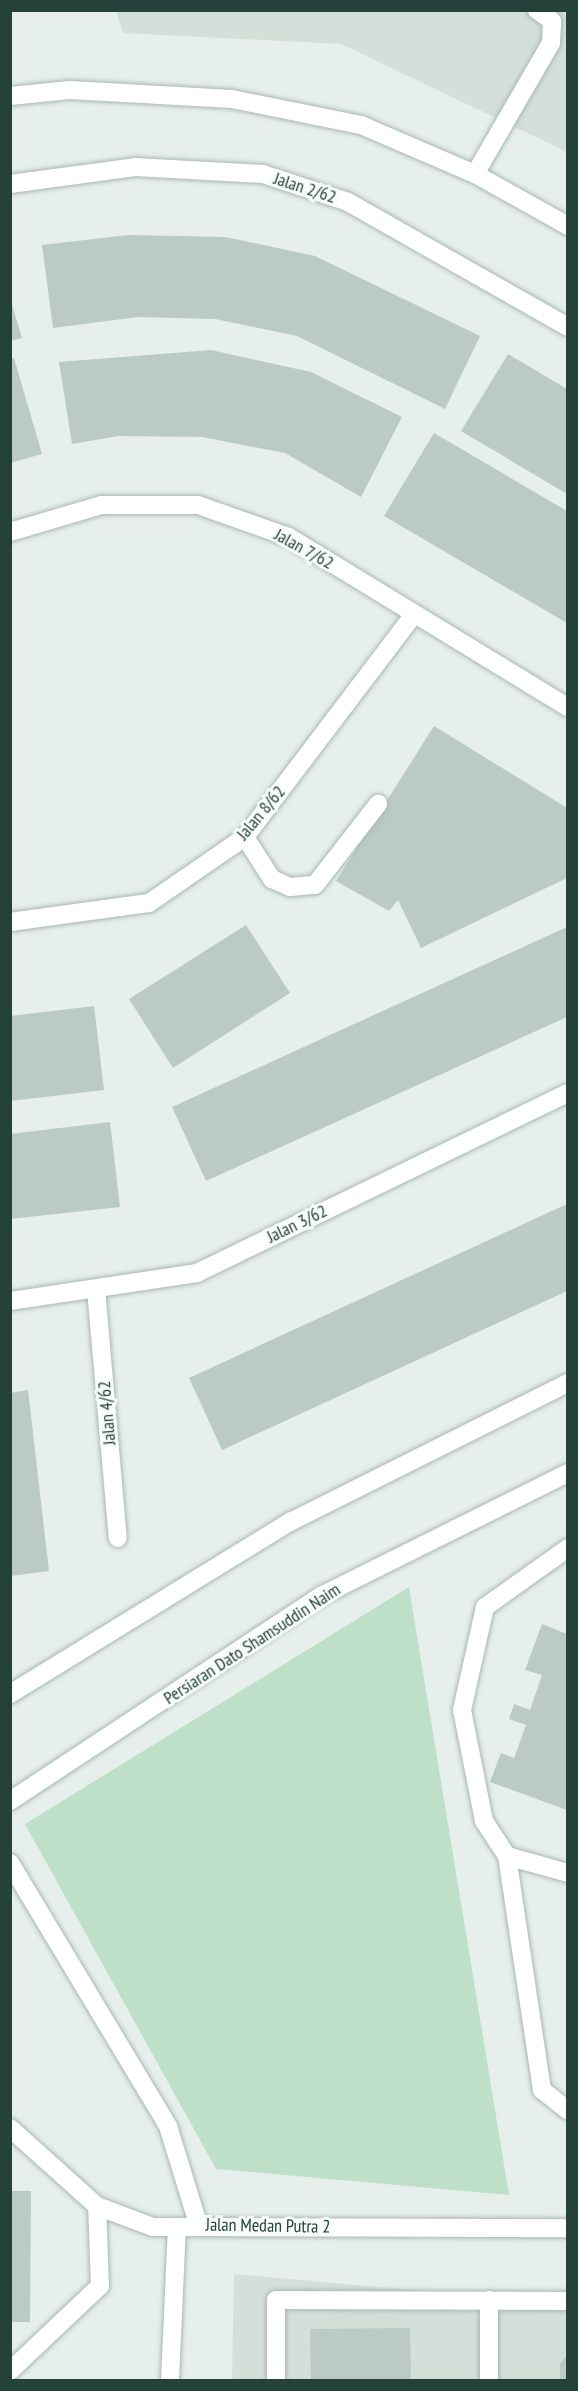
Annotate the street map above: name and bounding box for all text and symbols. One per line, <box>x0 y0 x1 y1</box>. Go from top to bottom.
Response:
street label: Jalan 2/62 <box>271 168 339 208</box>
street label: Jalan 7/62 <box>271 524 337 574</box>
street label: Jalan 8/62 <box>232 781 290 845</box>
street label: Jalan 3/62 <box>263 1200 331 1248</box>
street label: Jalan 4/62 <box>93 1380 121 1446</box>
street label: Persiaran Dato Shamsuddin Naim <box>160 1579 344 1709</box>
street label: Jalan Medan Putra 2 <box>205 2214 331 2238</box>

